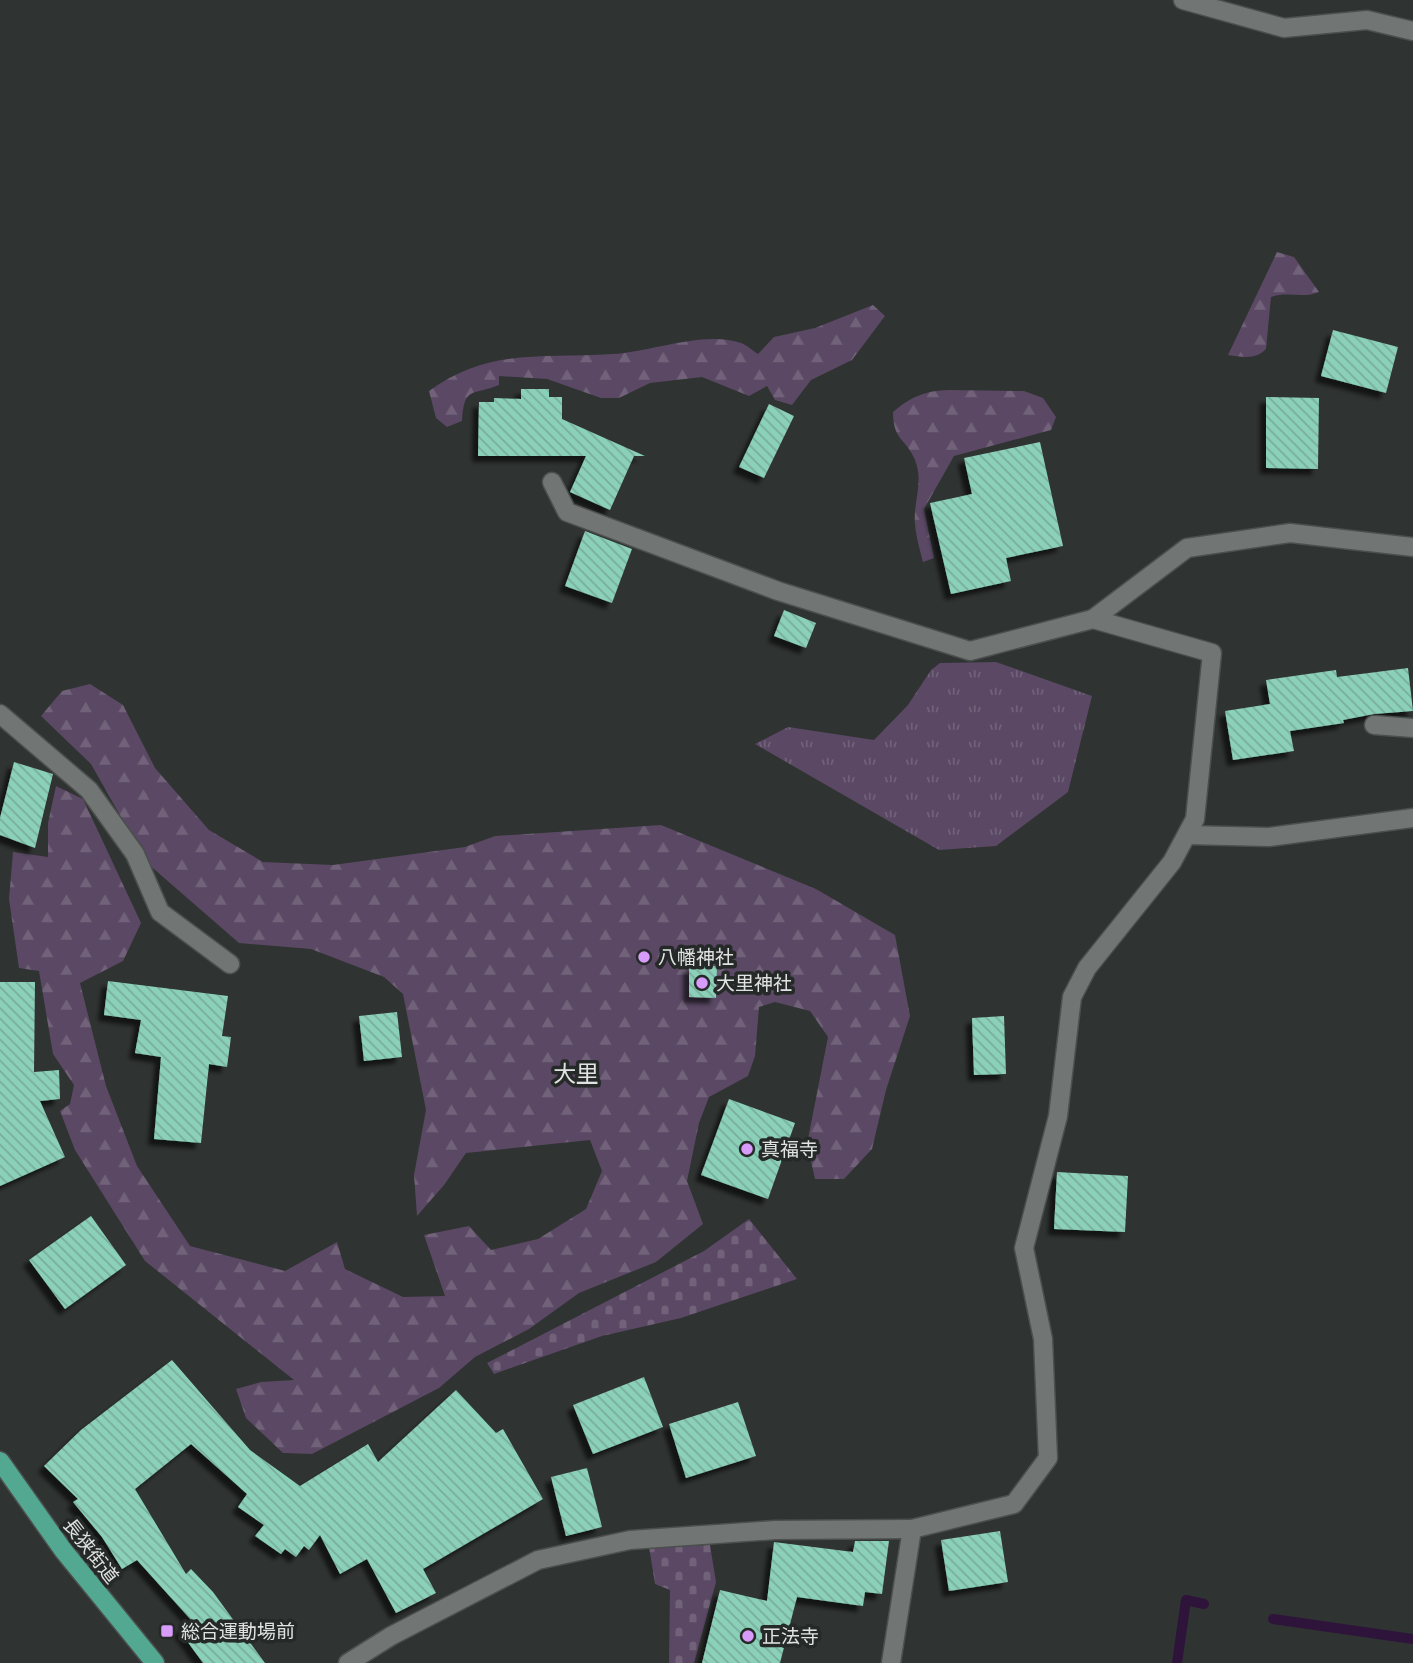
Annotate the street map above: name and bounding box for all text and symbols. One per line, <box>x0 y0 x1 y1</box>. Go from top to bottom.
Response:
place label: 八幡神社 <box>658 946 734 969</box>
marker: 八幡神社 <box>636 949 652 965</box>
place label: 大里神社 <box>716 972 792 995</box>
marker: 大里神社 <box>694 975 710 991</box>
district label: 大里 <box>553 1060 599 1088</box>
place label: 真福寺 <box>761 1138 818 1161</box>
marker: 真福寺 <box>739 1141 755 1157</box>
street label: 長狭街道 <box>59 1514 123 1588</box>
place label: 総合運動場前 <box>181 1620 295 1643</box>
marker: 総合運動場前 <box>159 1623 175 1639</box>
place label: 正法寺 <box>762 1625 819 1648</box>
marker: 正法寺 <box>740 1628 756 1644</box>

